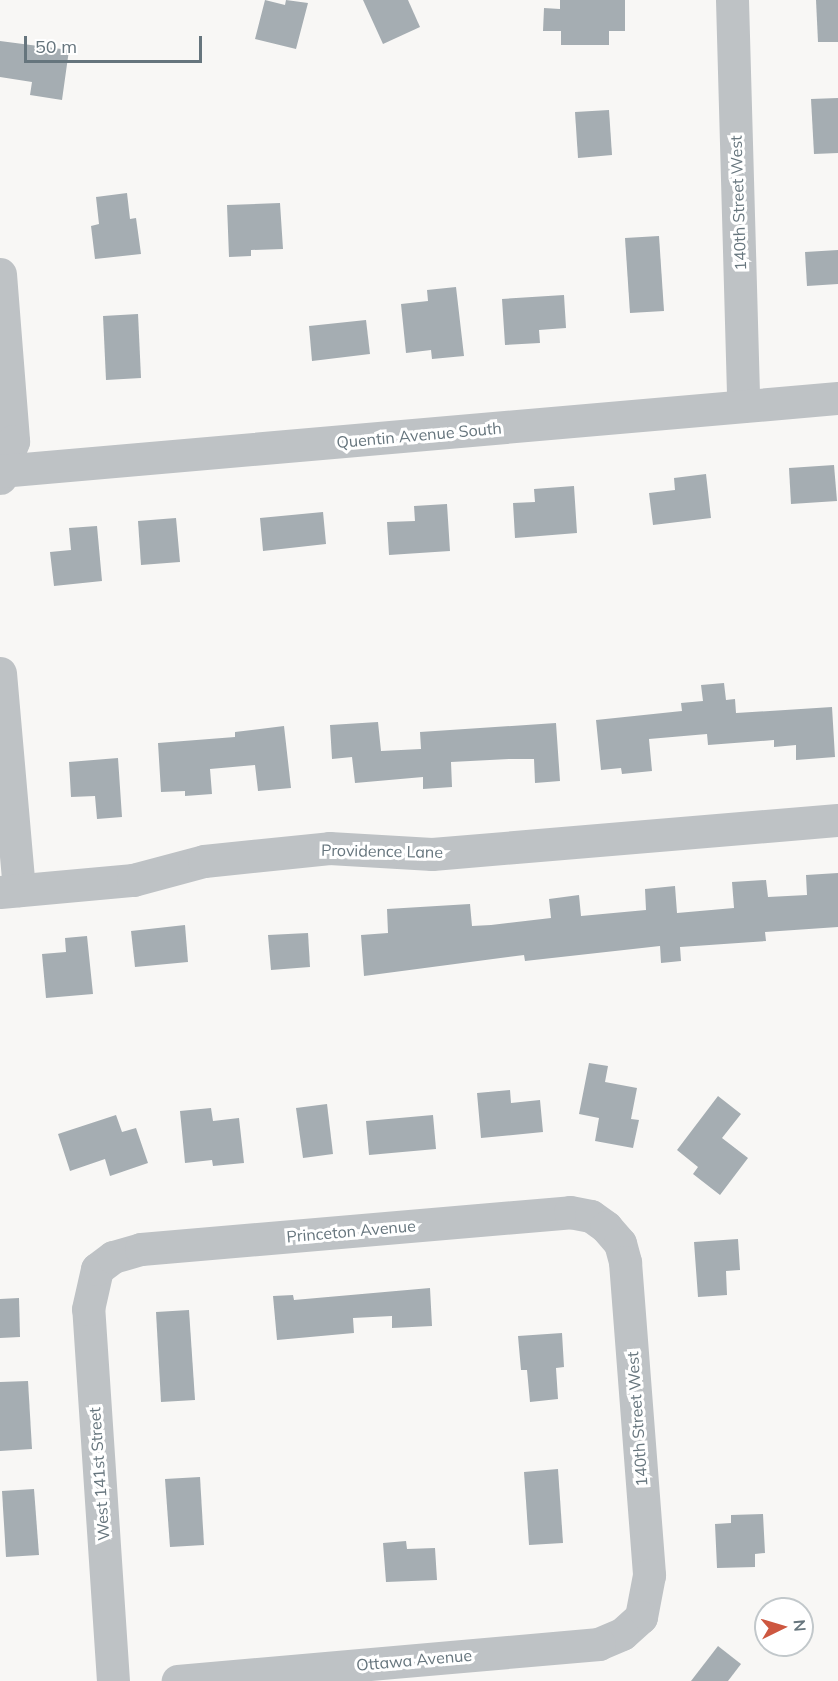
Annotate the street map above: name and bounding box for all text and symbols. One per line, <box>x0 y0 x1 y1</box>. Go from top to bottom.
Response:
scale bar <box>27 24 206 62</box>
text: 50 m <box>35 35 77 58</box>
street label: 140th Street West <box>726 135 750 271</box>
street label: Quentin Avenue South <box>336 418 502 452</box>
street label: Providence Lane <box>321 840 443 862</box>
street label: Princeton Avenue <box>286 1216 416 1246</box>
street label: 140th Street West <box>623 1351 651 1487</box>
street label: West 141st Street <box>85 1407 113 1541</box>
north arrow <box>754 1597 814 1657</box>
text: N <box>789 1619 810 1633</box>
street label: Ottawa Avenue <box>355 1645 473 1675</box>

